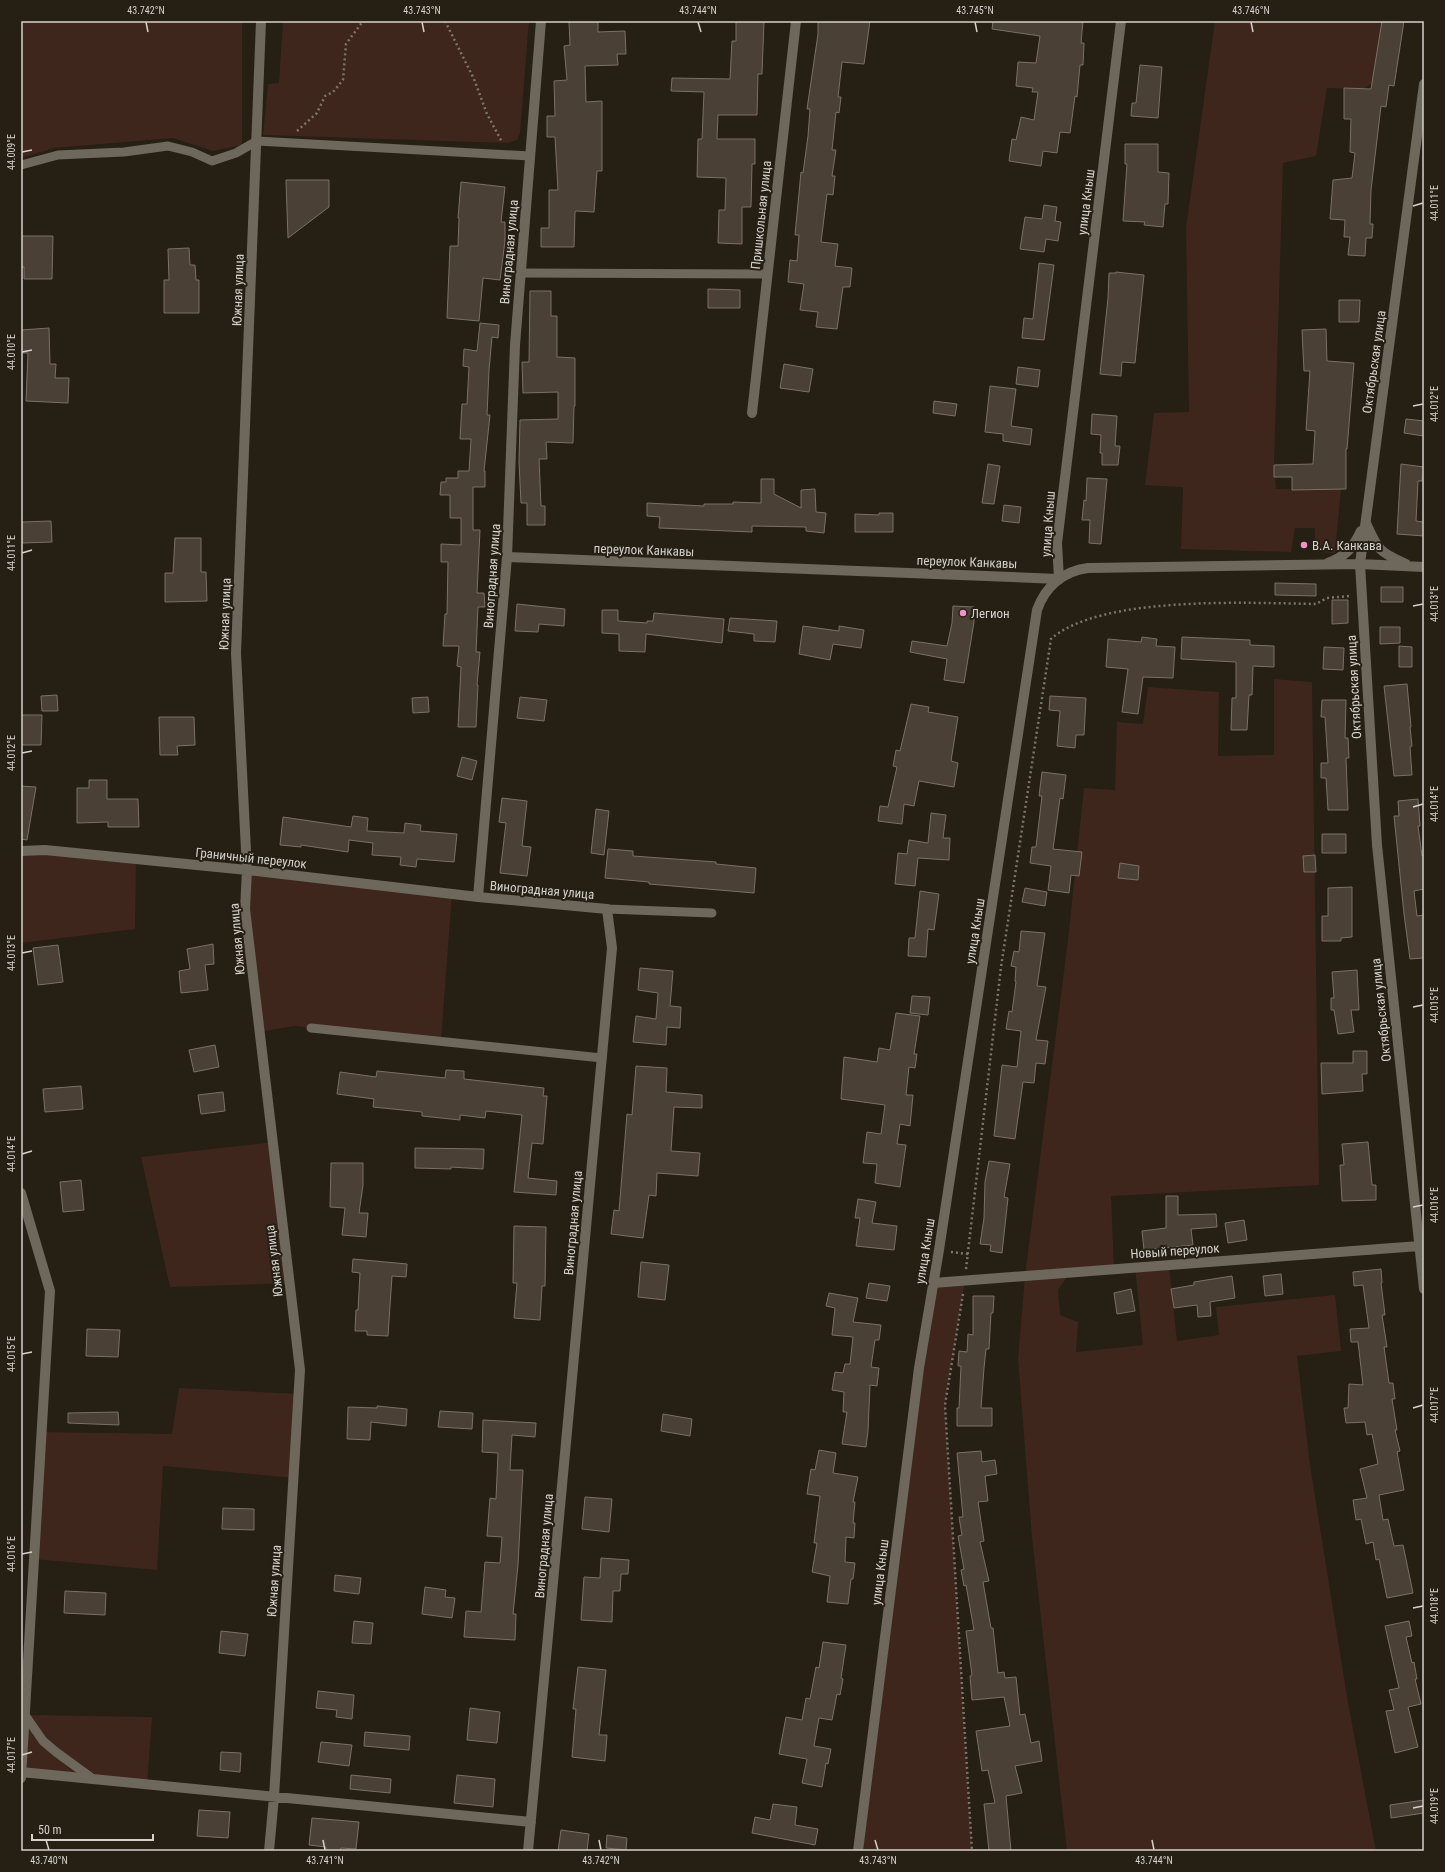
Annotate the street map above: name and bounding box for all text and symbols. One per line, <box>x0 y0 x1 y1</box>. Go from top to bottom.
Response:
text: 43.742°N <box>127 5 165 16</box>
text: 43.743°N <box>403 5 441 16</box>
text: 43.744°N <box>679 5 717 16</box>
text: 43.745°N <box>956 5 994 16</box>
text: 43.746°N <box>1232 5 1270 16</box>
text: 44.009°E <box>6 134 17 170</box>
street label: Пришкольная улица <box>748 160 774 270</box>
street label: улица Кныш <box>1075 168 1097 236</box>
text: 44.011°E <box>1429 185 1440 221</box>
street label: Виноградная улица <box>497 199 521 305</box>
street label: Южная улица <box>229 254 247 326</box>
street label: Октябрьская улица <box>1359 310 1389 414</box>
text: 44.010°E <box>6 334 17 370</box>
text: 44.012°E <box>1429 386 1440 422</box>
street label: улица Кныш <box>1038 490 1058 558</box>
street label: Виноградная улица <box>481 523 503 629</box>
text: 44.011°E <box>6 535 17 571</box>
place label: В.А. Канкава <box>1312 538 1382 553</box>
marker: В.А. Канкава <box>1299 540 1309 550</box>
street label: переулок Канкавы <box>593 541 695 559</box>
street label: переулок Канкавы <box>916 553 1018 571</box>
street label: Южная улица <box>216 578 234 650</box>
text: 44.013°E <box>1429 586 1440 622</box>
place label: Легион <box>971 606 1010 621</box>
marker: Легион <box>958 608 968 618</box>
street label: Октябрьская улица <box>1344 635 1364 739</box>
text: 44.012°E <box>6 735 17 771</box>
text: 44.014°E <box>1429 786 1440 822</box>
street label: Граничный переулок <box>195 845 308 871</box>
street label: Виноградная улица <box>489 878 595 902</box>
street label: улица Кныш <box>962 897 988 965</box>
street label: Южная улица <box>226 902 248 976</box>
text: 44.013°E <box>6 935 17 971</box>
street label: Октябрьская улица <box>1368 958 1394 1062</box>
text: 44.015°E <box>1429 987 1440 1023</box>
text: 44.014°E <box>6 1136 17 1172</box>
street label: Виноградная улица <box>561 1170 585 1276</box>
text: 44.016°E <box>1429 1187 1440 1223</box>
street label: улица Кныш <box>912 1217 938 1285</box>
street label: Южная улица <box>262 1224 286 1298</box>
street label: Новый переулок <box>1130 1240 1221 1262</box>
text: 44.015°E <box>6 1336 17 1372</box>
text: 44.017°E <box>1429 1387 1440 1423</box>
street label: Виноградная улица <box>532 1493 556 1599</box>
text: 44.016°E <box>6 1536 17 1572</box>
street label: улица Кныш <box>869 1538 891 1606</box>
street label: Южная улица <box>264 1545 284 1617</box>
text: 44.018°E <box>1429 1588 1440 1624</box>
text: 44.017°E <box>6 1737 17 1773</box>
text: 44.019°E <box>1429 1788 1440 1824</box>
scale bar <box>32 1816 153 1842</box>
text: 50 m <box>38 1823 62 1837</box>
text: 43.740°N <box>30 1855 68 1866</box>
text: 43.741°N <box>306 1855 344 1866</box>
text: 43.742°N <box>582 1855 620 1866</box>
text: 43.743°N <box>859 1855 897 1866</box>
text: 43.744°N <box>1135 1855 1173 1866</box>

